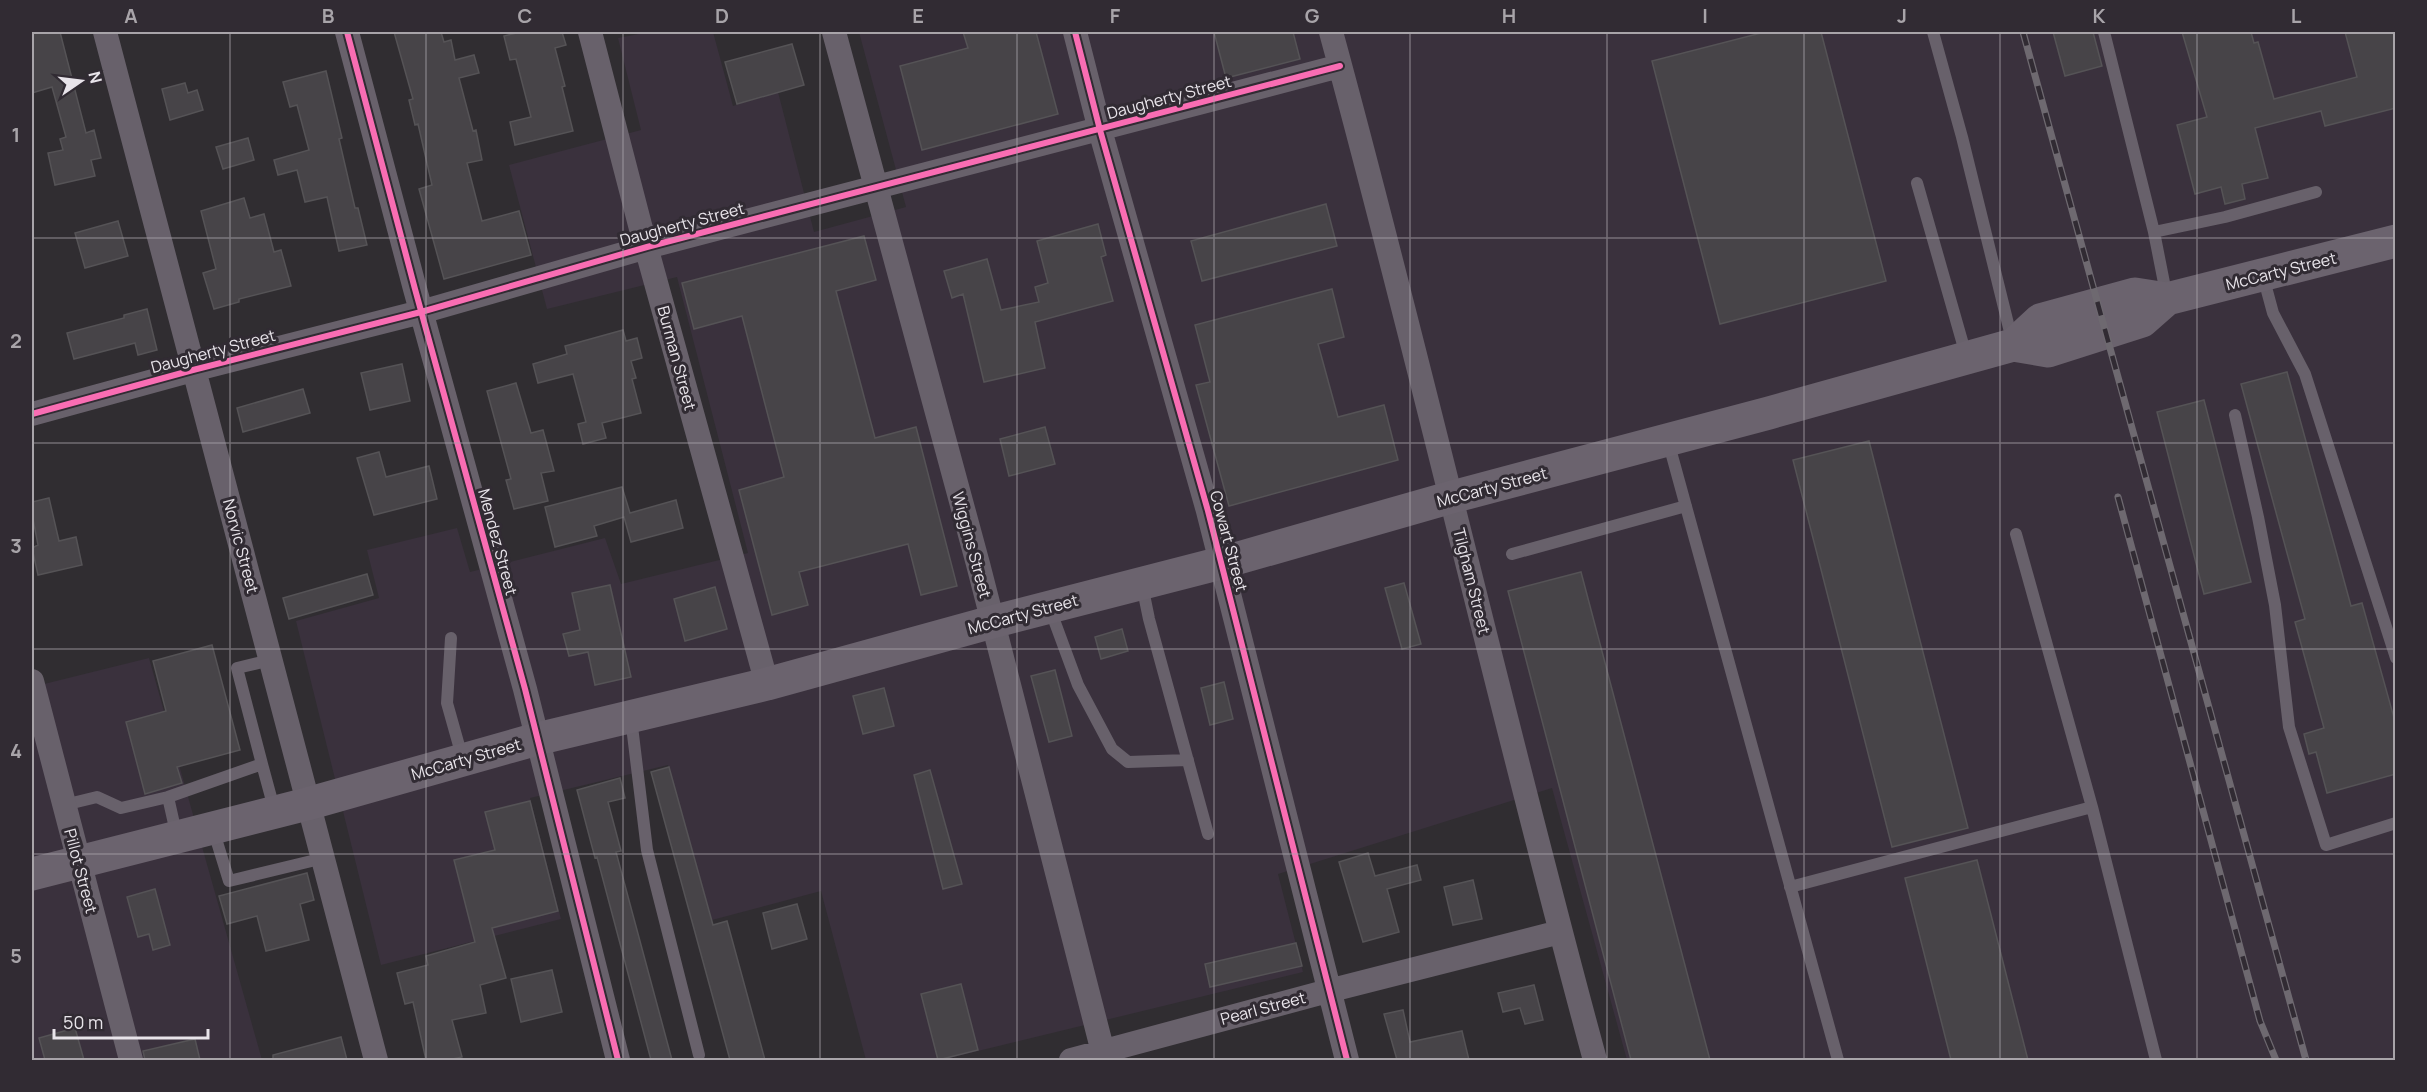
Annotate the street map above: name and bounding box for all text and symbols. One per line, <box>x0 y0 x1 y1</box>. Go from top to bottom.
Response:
text: A <box>124 2 138 29</box>
text: B <box>322 2 335 29</box>
text: C <box>518 2 532 29</box>
text: D <box>715 2 729 29</box>
text: E <box>912 2 924 29</box>
text: F <box>1110 2 1121 29</box>
text: G <box>1305 2 1320 29</box>
text: H <box>1502 2 1516 29</box>
text: I <box>1702 2 1708 29</box>
text: J <box>1897 2 1907 29</box>
text: K <box>2093 2 2106 29</box>
text: L <box>2291 2 2302 29</box>
north arrow <box>51 51 111 111</box>
text: N <box>83 69 108 86</box>
street label: Daugherty Street <box>1104 70 1234 124</box>
text: 1 <box>12 121 20 148</box>
street label: Daugherty Street <box>617 197 747 251</box>
street label: McCarty Street <box>2223 247 2339 295</box>
street label: Burman Street <box>652 303 702 413</box>
street label: Daugherty Street <box>148 324 278 378</box>
text: 2 <box>10 327 22 354</box>
street label: McCarty Street <box>1434 462 1550 512</box>
street label: Mendez Street <box>473 486 523 598</box>
street label: Cowart Street <box>1205 488 1253 594</box>
street label: Wiggins Street <box>947 489 997 601</box>
street label: Norvic Street <box>218 496 264 596</box>
street label: Tilgham Street <box>1448 526 1496 636</box>
text: 3 <box>10 532 22 559</box>
street label: McCarty Street <box>965 589 1081 639</box>
street label: McCarty Street <box>409 733 523 785</box>
text: 4 <box>10 737 22 764</box>
street label: Pillot Street <box>59 826 103 916</box>
text: 5 <box>10 942 22 969</box>
street label: Pearl Street <box>1218 986 1308 1030</box>
scale bar <box>54 1002 208 1040</box>
text: 50 m <box>63 1010 103 1034</box>

